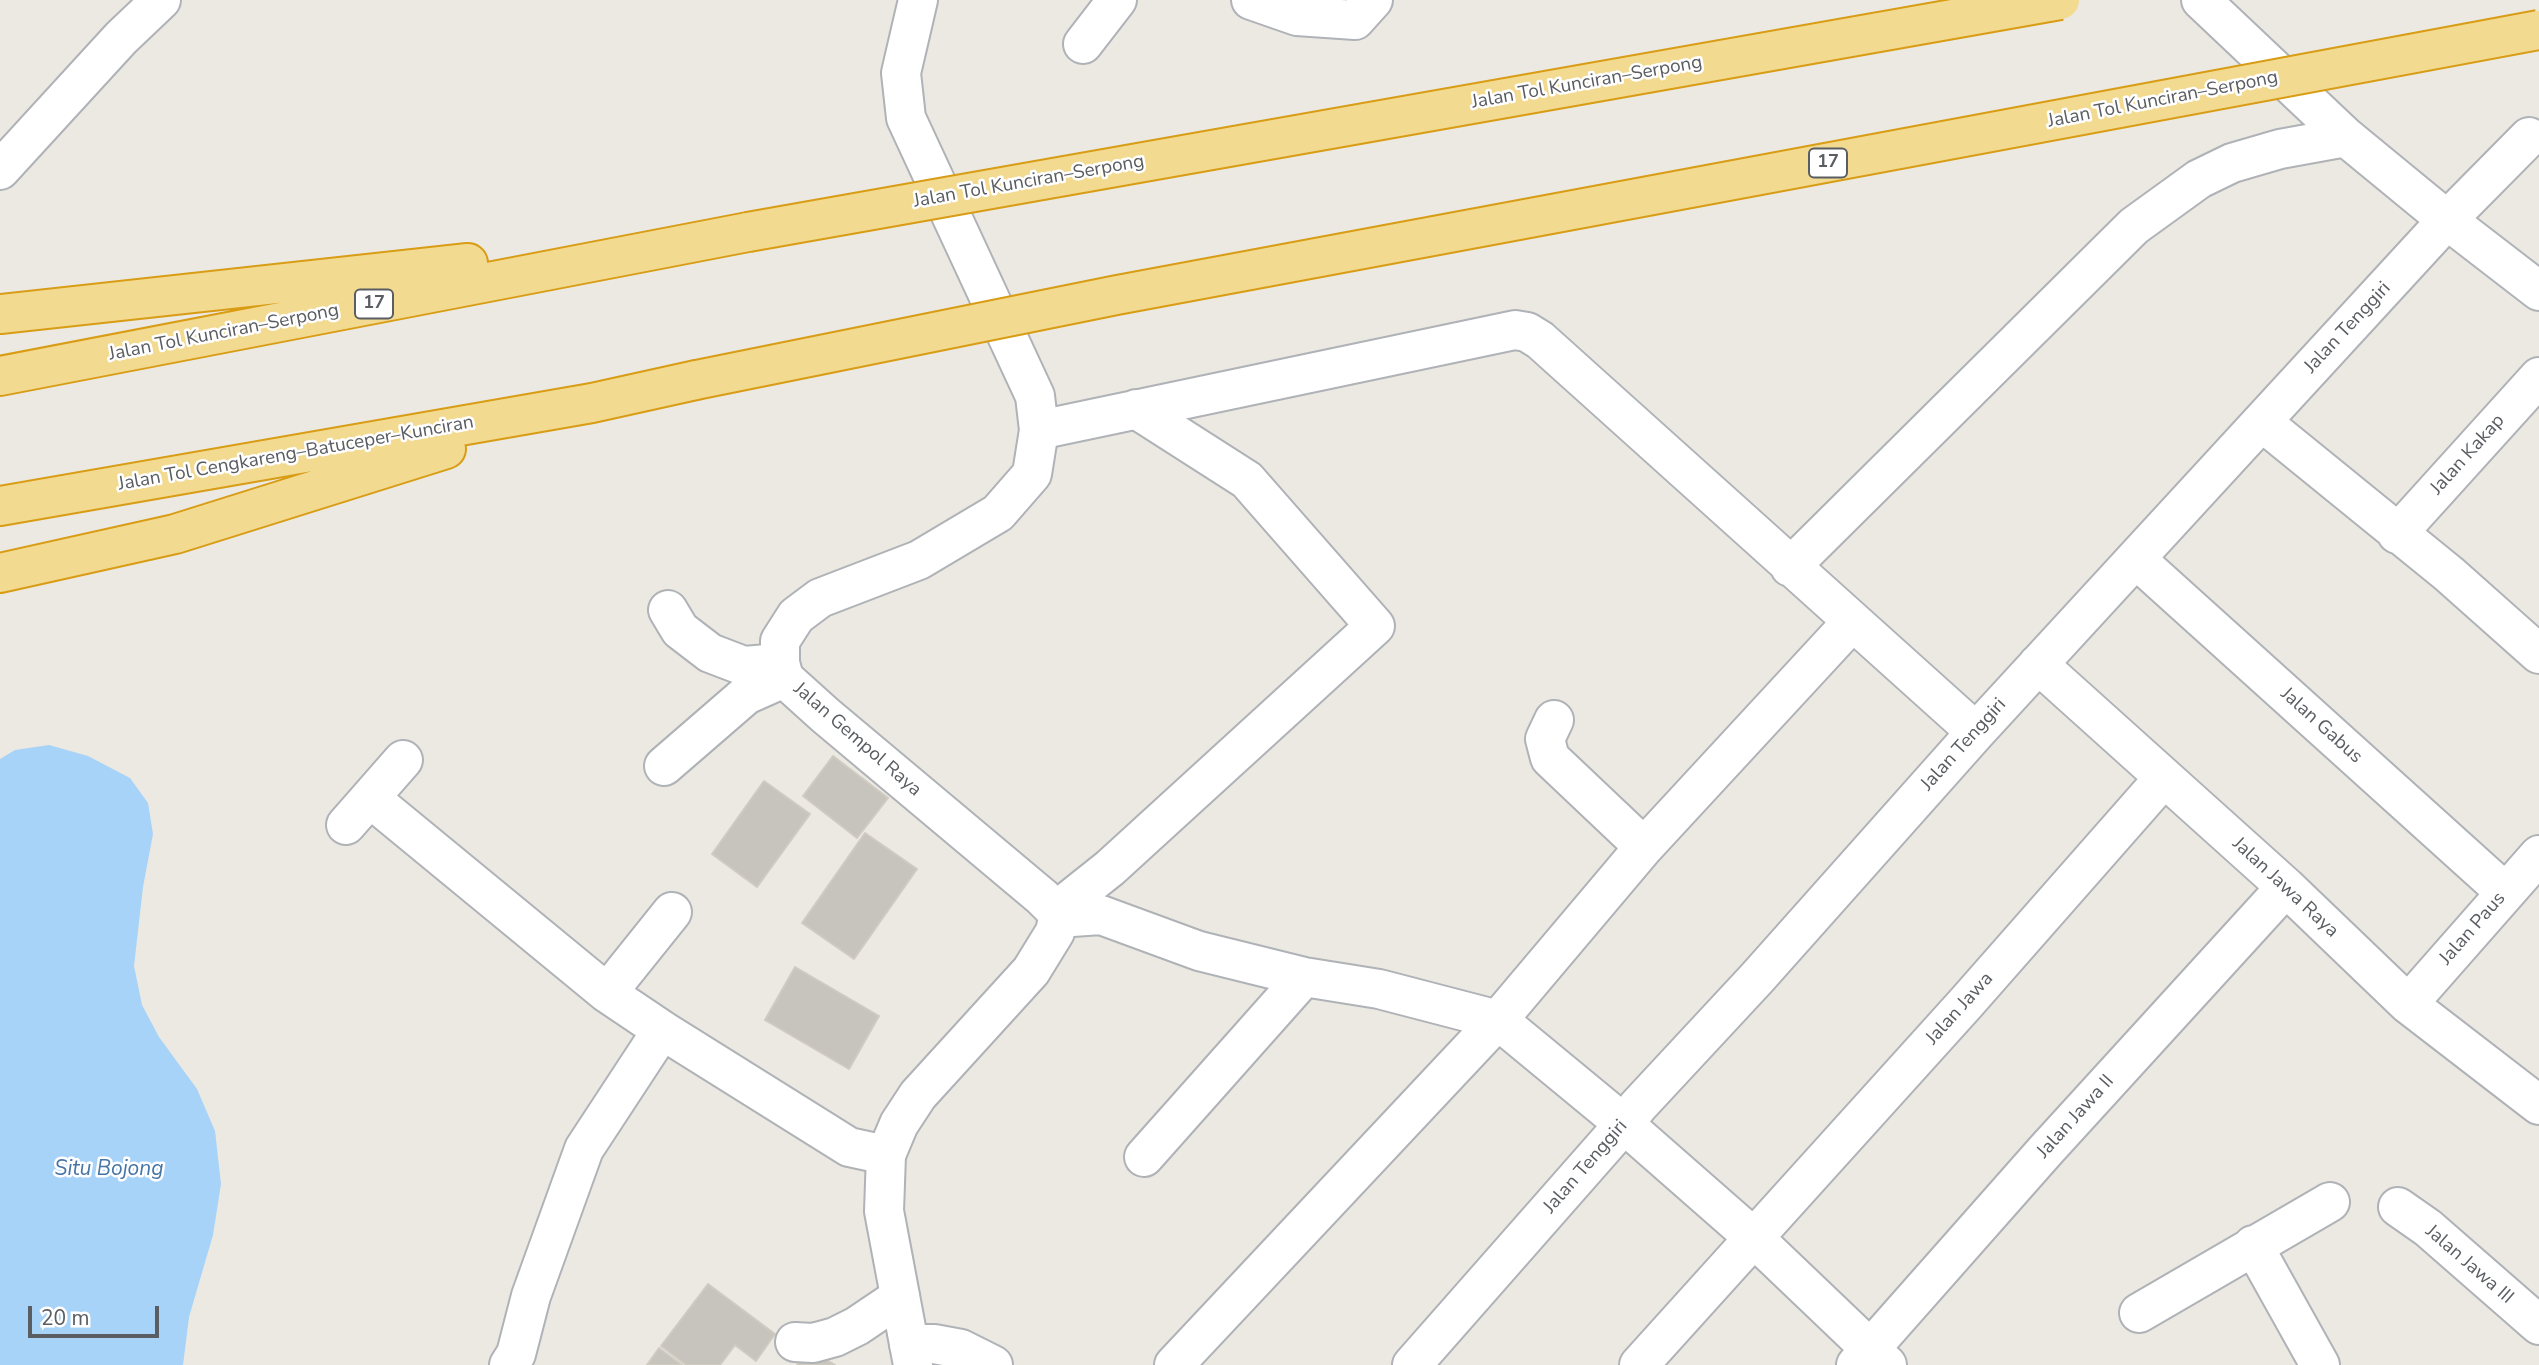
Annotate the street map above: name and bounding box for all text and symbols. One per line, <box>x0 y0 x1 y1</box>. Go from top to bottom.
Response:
street label: Jalan Tol Kunciran–Serpong <box>1470 51 1704 115</box>
street label: Jalan Tol Kunciran–Serpong <box>2046 66 2280 134</box>
road number: 17 <box>1809 148 1847 178</box>
street label: Jalan Tol Kunciran–Serpong <box>912 150 1146 214</box>
street label: Jalan Tenggiri <box>2300 278 2396 378</box>
road number: 17 <box>355 290 393 318</box>
street label: Jalan Tol Kunciran–Serpong <box>107 299 341 367</box>
street label: Jalan Kakap <box>2426 410 2510 500</box>
street label: Jalan Tol Cengkareng–Batuceper–Kunciran <box>117 411 475 497</box>
street label: Jalan Gempol Raya <box>788 678 926 802</box>
street label: Jalan Gabus <box>2275 683 2367 769</box>
street label: Jalan Tenggiri <box>1917 694 2011 796</box>
street label: Jalan Jawa Raya <box>2227 833 2343 943</box>
street label: Jalan Paus <box>2435 888 2511 970</box>
street label: Jalan Jawa <box>1922 968 1998 1050</box>
street label: Jalan Jawa II <box>2033 1071 2119 1163</box>
street label: Jalan Tenggiri <box>1539 1116 1633 1218</box>
water label: Situ Bojong <box>54 1157 164 1183</box>
street label: Jalan Jawa III <box>2420 1221 2518 1309</box>
scale bar <box>32 1292 163 1336</box>
text: 20 m <box>41 1304 90 1332</box>

